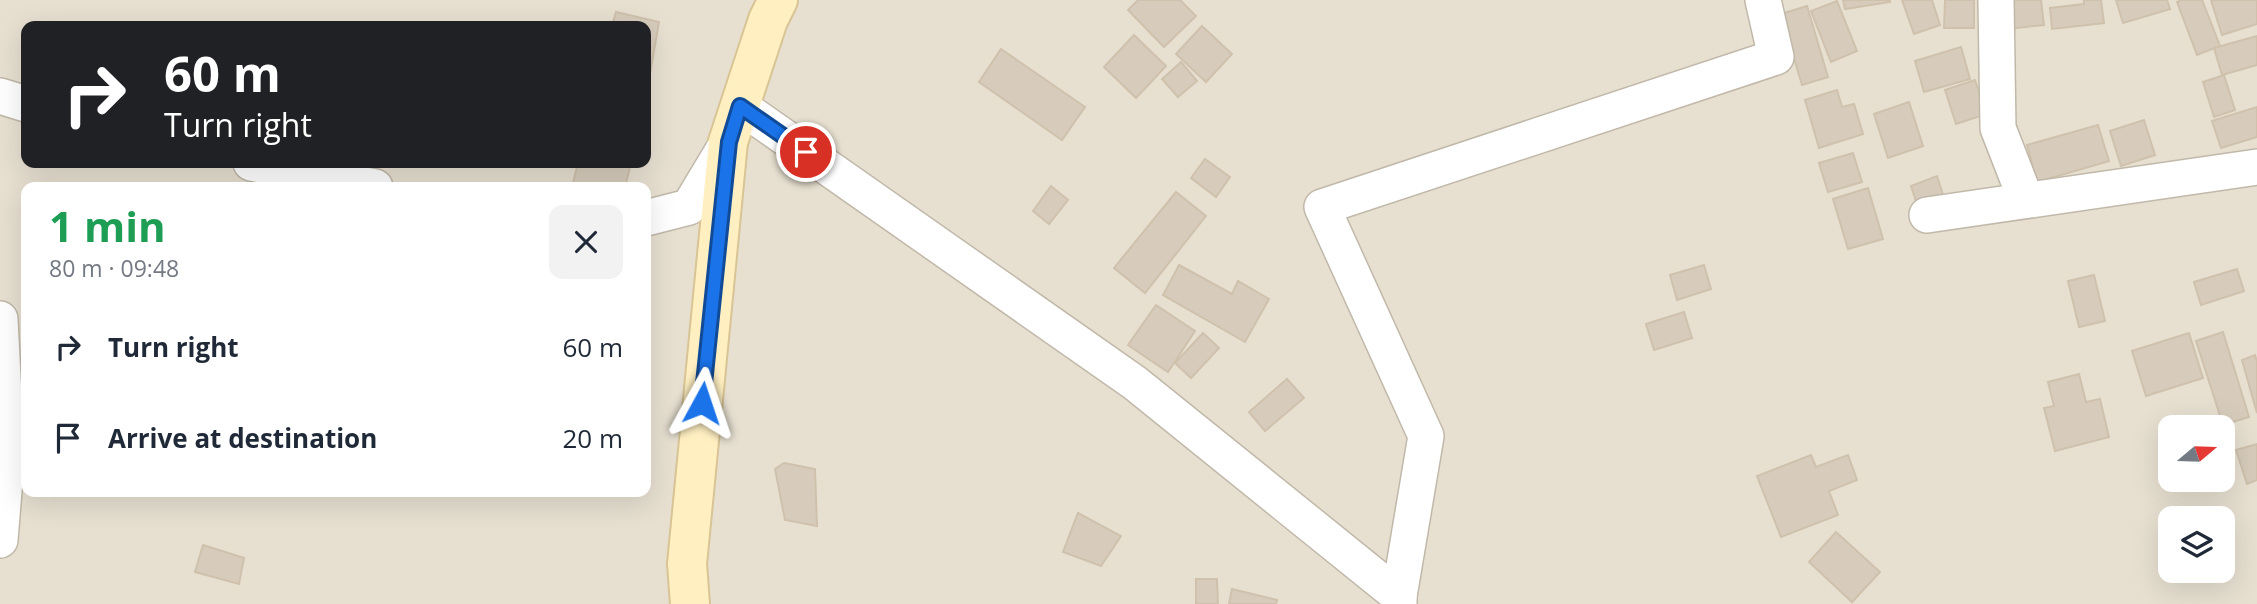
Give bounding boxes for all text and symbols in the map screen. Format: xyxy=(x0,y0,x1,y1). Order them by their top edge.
text: 60 m xyxy=(164,40,281,106)
icon: right xyxy=(49,49,140,140)
text: Turn right xyxy=(164,103,312,146)
pin xyxy=(776,122,836,182)
icon: arrive xyxy=(787,133,825,171)
text: 1 min xyxy=(49,197,166,254)
button: close xyxy=(549,205,623,279)
text: 80 m · 09:48 xyxy=(49,252,179,284)
icon: right xyxy=(49,328,87,366)
text: Turn right xyxy=(108,329,239,365)
text: 60 m xyxy=(562,329,623,365)
position arrow xyxy=(665,366,739,440)
north arrow xyxy=(2158,415,2235,492)
map controls xyxy=(2158,415,2235,583)
icon: arrive xyxy=(49,419,87,457)
text: Arrive at destination xyxy=(108,420,377,456)
text: 20 m xyxy=(562,420,623,456)
button: layers xyxy=(2158,506,2235,583)

